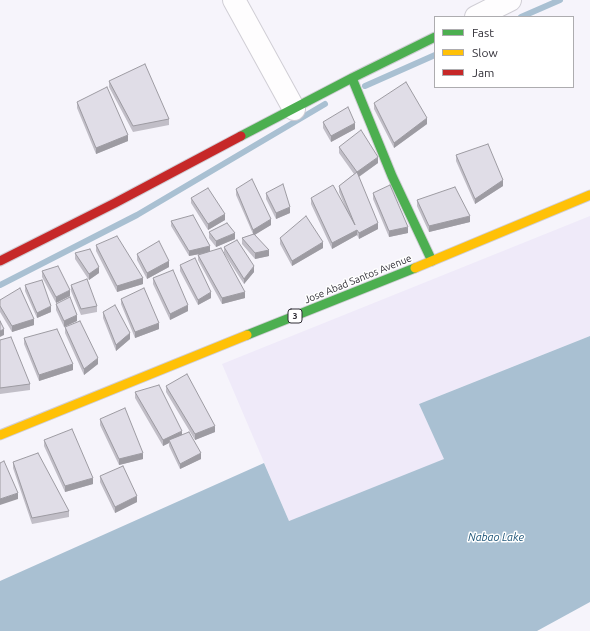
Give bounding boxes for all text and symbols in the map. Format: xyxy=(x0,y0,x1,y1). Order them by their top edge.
legend xyxy=(434,16,574,88)
text: Fast xyxy=(472,26,494,39)
text: Slow xyxy=(472,46,498,59)
text: Jam xyxy=(472,66,494,79)
street label: Jose Abad Santos Avenue xyxy=(303,252,413,306)
road number: 3 xyxy=(288,309,302,323)
water label: Nabao Lake xyxy=(468,530,524,544)

